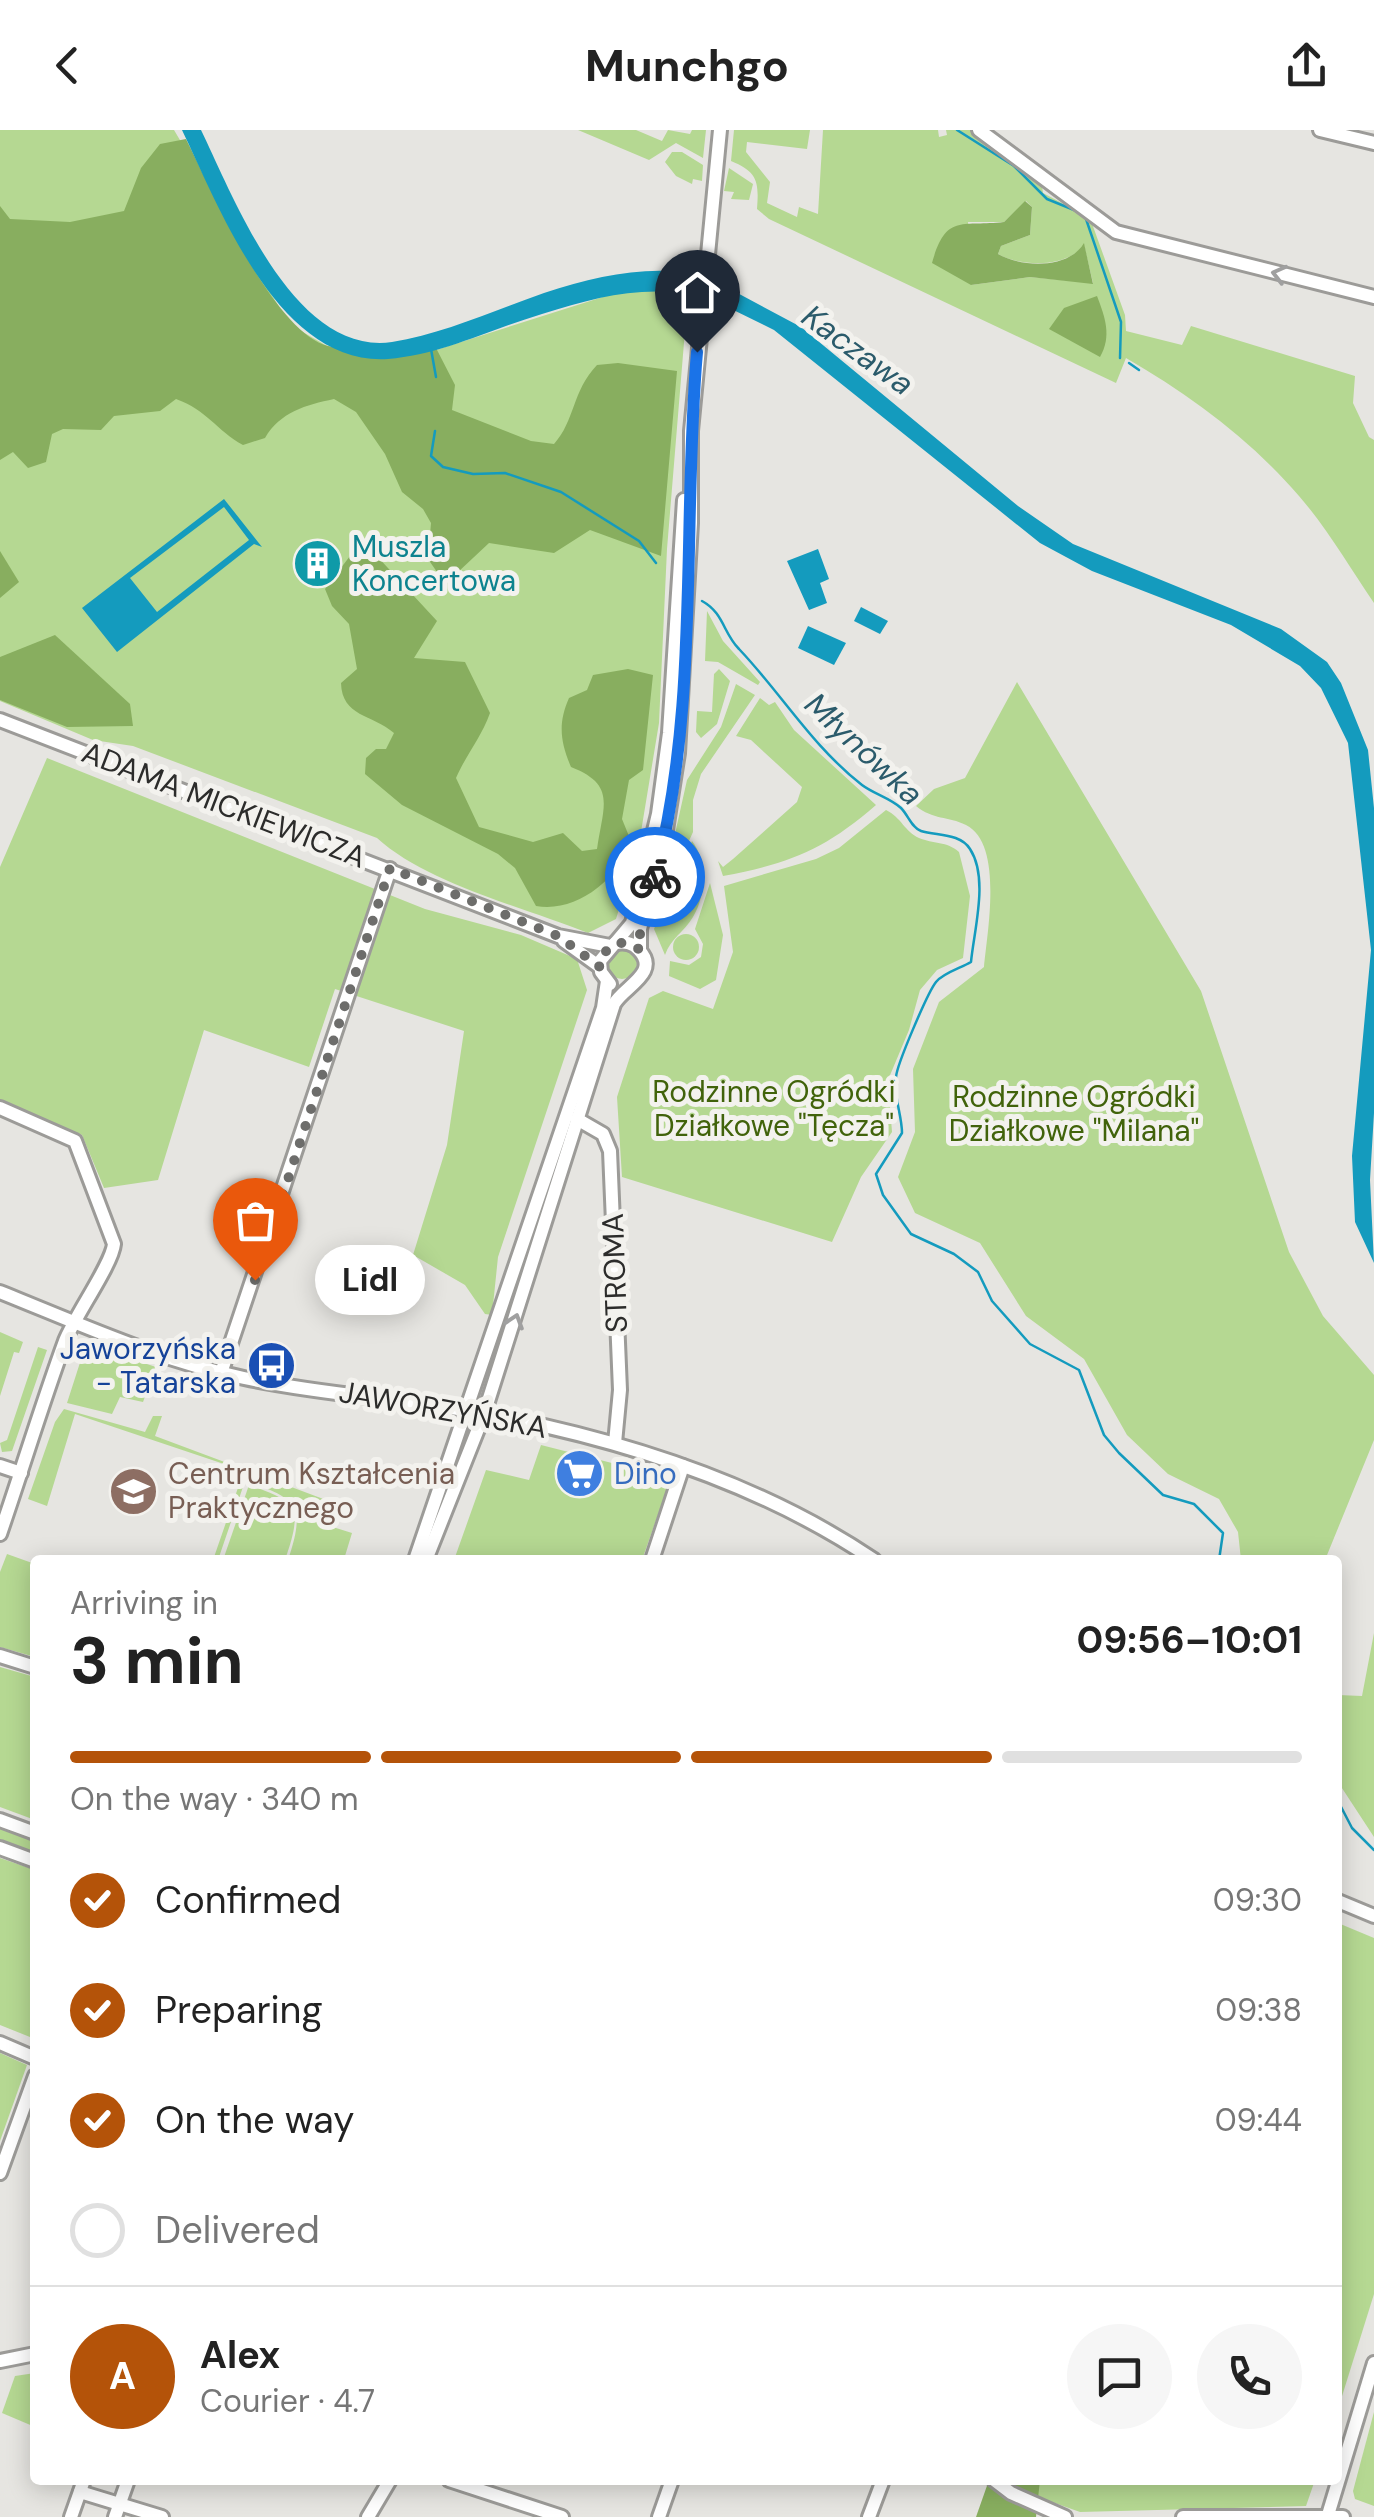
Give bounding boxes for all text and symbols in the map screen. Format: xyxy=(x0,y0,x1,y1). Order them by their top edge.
text: Munchgo xyxy=(585,36,789,95)
icon: back xyxy=(40,38,95,93)
icon: share xyxy=(1279,38,1334,93)
pin xyxy=(655,250,740,353)
icon: home xyxy=(670,265,725,320)
one-way arrow xyxy=(1271,265,1288,286)
water label: Kaczawa xyxy=(794,295,922,405)
place label: Muszla Koncertowa xyxy=(352,527,516,600)
building icon: Muszla Koncertowa xyxy=(291,538,343,590)
water label: Młynówka xyxy=(796,683,932,815)
street label: ADAMA MICKIEWICZA xyxy=(77,732,372,877)
courier xyxy=(605,827,705,927)
icon: bike xyxy=(628,850,683,905)
park label: Rodzinne Ogródki Działkowe "Tęcza" xyxy=(652,1072,896,1145)
park label: Rodzinne Ogródki Działkowe "Milana" xyxy=(949,1077,1199,1150)
pin xyxy=(213,1178,298,1281)
icon: bag xyxy=(228,1193,283,1248)
street label: STROMA xyxy=(593,1212,636,1334)
callout: Lidl xyxy=(315,1245,425,1315)
text: Lidl xyxy=(342,1259,398,1301)
one-way arrow xyxy=(503,1314,523,1331)
place label: Jaworzyńska - Tatarska xyxy=(60,1329,236,1402)
bus stop icon: Jaworzyńska - Tatarska xyxy=(245,1340,297,1392)
street label: JAWORZYŃSKA xyxy=(336,1372,550,1447)
supermarket icon: Dino xyxy=(553,1448,605,1500)
place label: Centrum Kształcenia Praktycznego xyxy=(168,1454,455,1527)
place label: Dino xyxy=(614,1454,677,1493)
school or university icon: Centrum Kształcenia Praktycznego xyxy=(107,1465,159,1517)
text: Arriving in xyxy=(70,1582,218,1624)
text: 09:56–10:01 xyxy=(1076,1615,1302,1665)
text: 3 min xyxy=(70,1619,244,1703)
text: On the way · 340 m xyxy=(70,1778,358,1820)
icon: check xyxy=(70,1873,125,1928)
text: Confirmed xyxy=(155,1875,341,1925)
text: 09:30 xyxy=(1213,1879,1302,1921)
icon: check xyxy=(70,1983,125,2038)
text: Preparing xyxy=(155,1985,323,2035)
text: 09:38 xyxy=(1215,1989,1302,2031)
icon: check xyxy=(70,2093,125,2148)
text: On the way xyxy=(155,2095,354,2145)
text: 09:44 xyxy=(1215,2099,1302,2141)
text: Delivered xyxy=(155,2205,320,2255)
button: chat xyxy=(1067,2324,1172,2429)
button: phone xyxy=(1197,2324,1302,2429)
text: Alex xyxy=(200,2330,280,2380)
text: A xyxy=(109,2351,136,2401)
text: Courier · 4.7 xyxy=(200,2380,375,2422)

